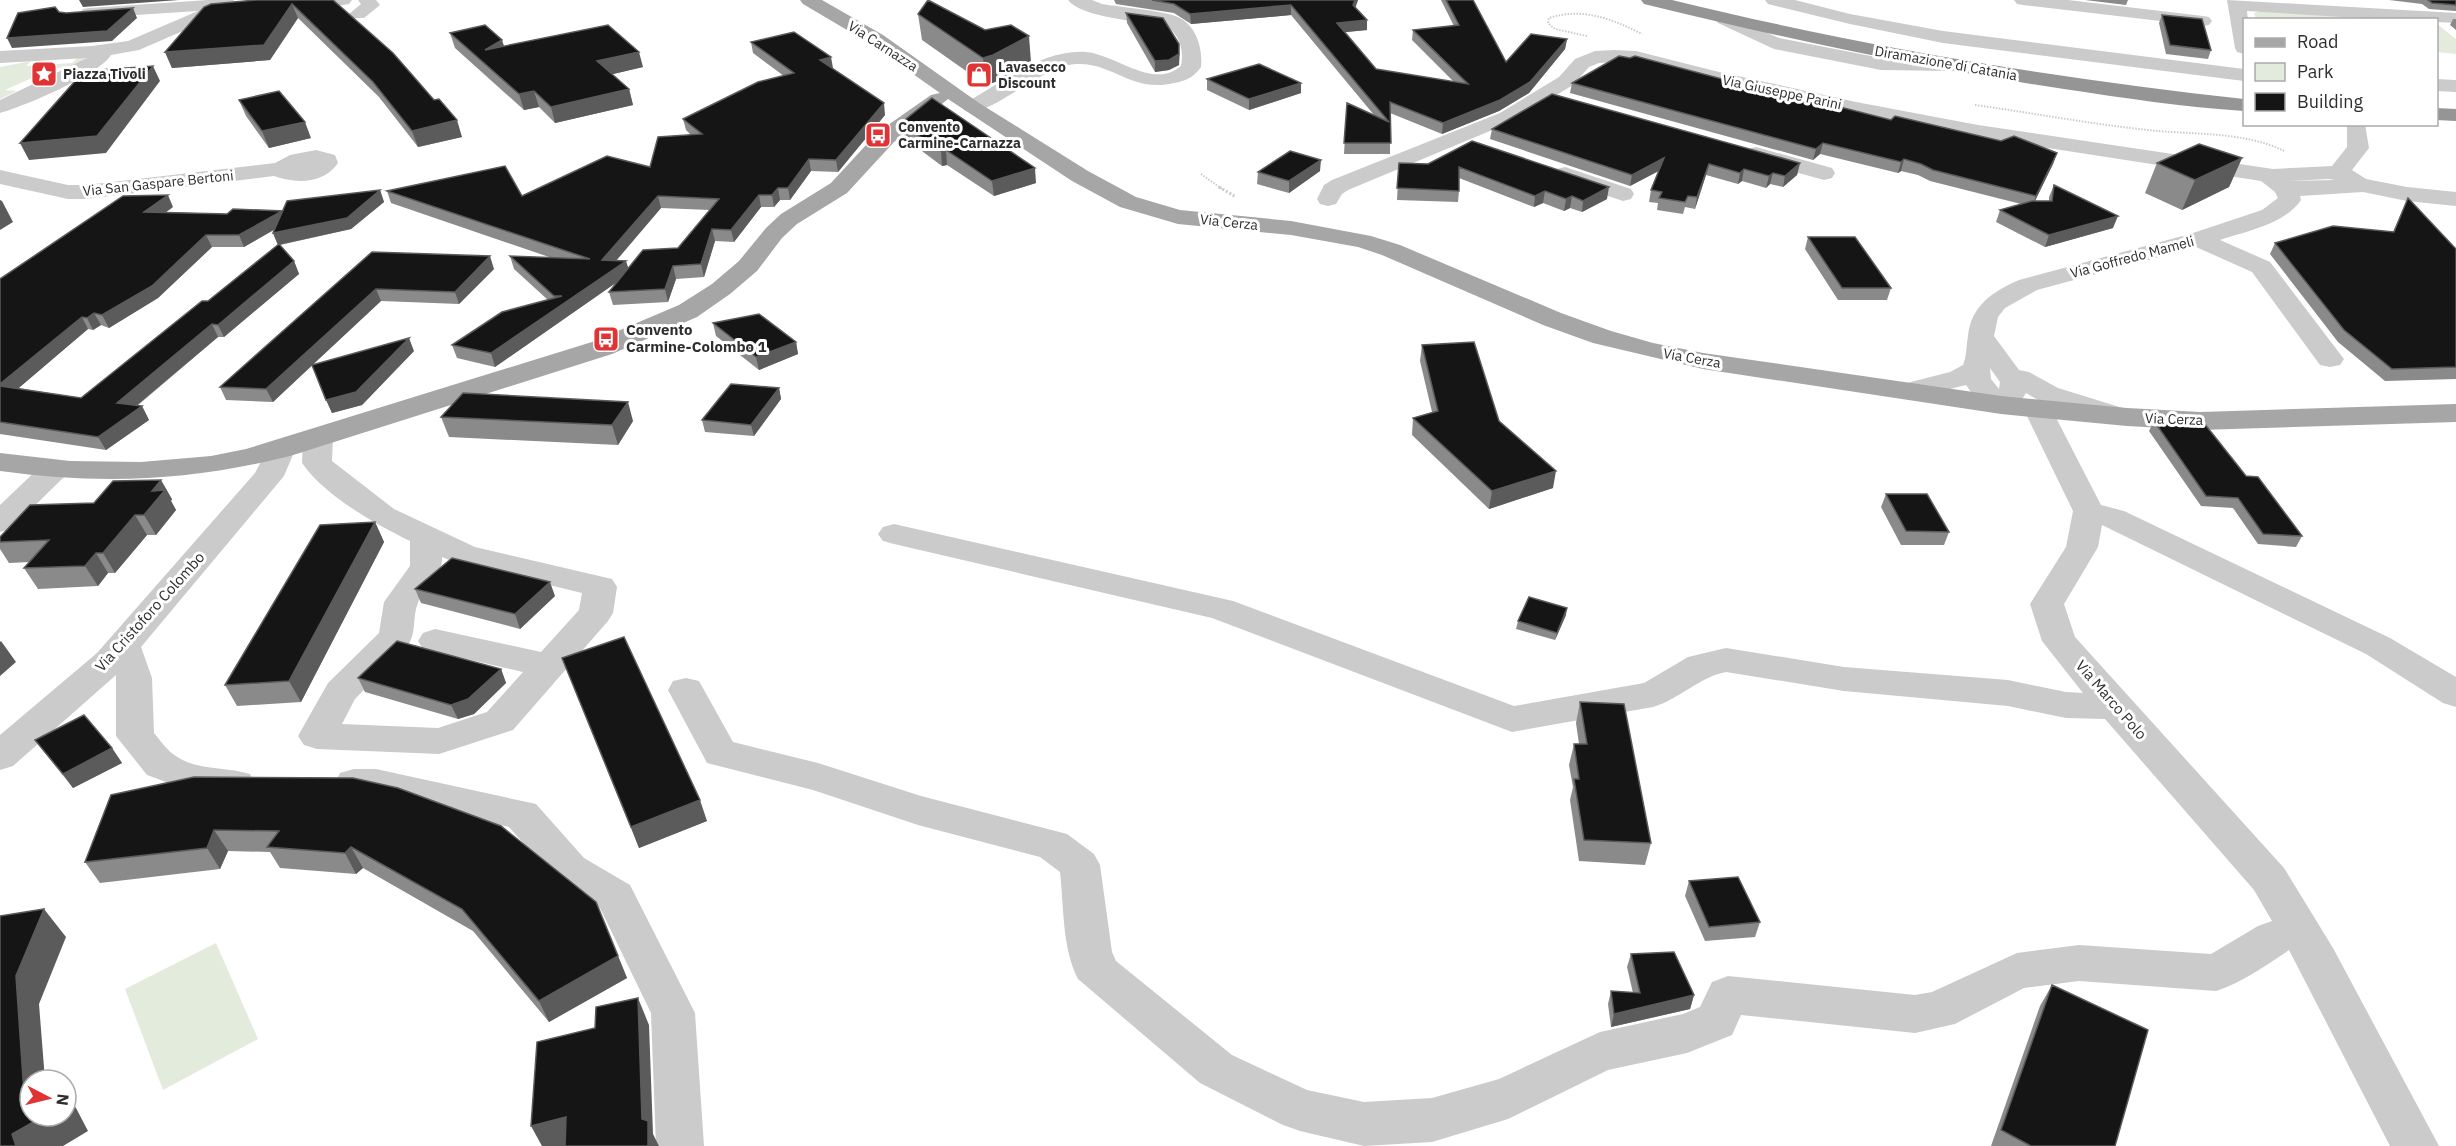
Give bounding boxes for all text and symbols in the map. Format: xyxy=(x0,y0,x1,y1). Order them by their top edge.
street label: Via Carnazza xyxy=(845,17,922,76)
legend xyxy=(2243,18,2438,126)
text: Road xyxy=(2297,30,2338,53)
street label: Diramazione di Catania xyxy=(1873,42,2019,84)
place label: Lavasecco Discount xyxy=(998,58,1066,92)
place icon: Piazza Tivoli xyxy=(29,59,59,89)
shop icon: Lavasecco Discount xyxy=(964,60,994,90)
text: Park xyxy=(2297,60,2334,83)
place label: Piazza Tivoli xyxy=(63,65,146,83)
street label: Via Giuseppe Parini xyxy=(1721,71,1843,113)
text: Building xyxy=(2297,90,2364,113)
place label: Convento Carmine-Carnazza xyxy=(898,118,1021,152)
bus stop icon: Convento Carmine-Carnazza xyxy=(863,120,893,150)
street label: Via San Gaspare Bertoni xyxy=(82,166,234,200)
street label: Via Cerza xyxy=(1199,210,1259,234)
street label: Via Goffredo Mameli xyxy=(2068,232,2196,282)
place label: Convento Carmine-Colombo 1 xyxy=(626,320,767,356)
bus stop icon: Convento Carmine-Colombo 1 xyxy=(591,324,621,354)
street label: Via Cerza xyxy=(1662,344,1723,372)
street label: Via Cerza xyxy=(2145,409,2204,429)
street label: Via Cristoforo Colombo xyxy=(91,548,208,675)
street label: Via Marco Polo xyxy=(2072,656,2151,743)
north arrow xyxy=(18,1068,78,1128)
text: N xyxy=(52,1093,74,1107)

